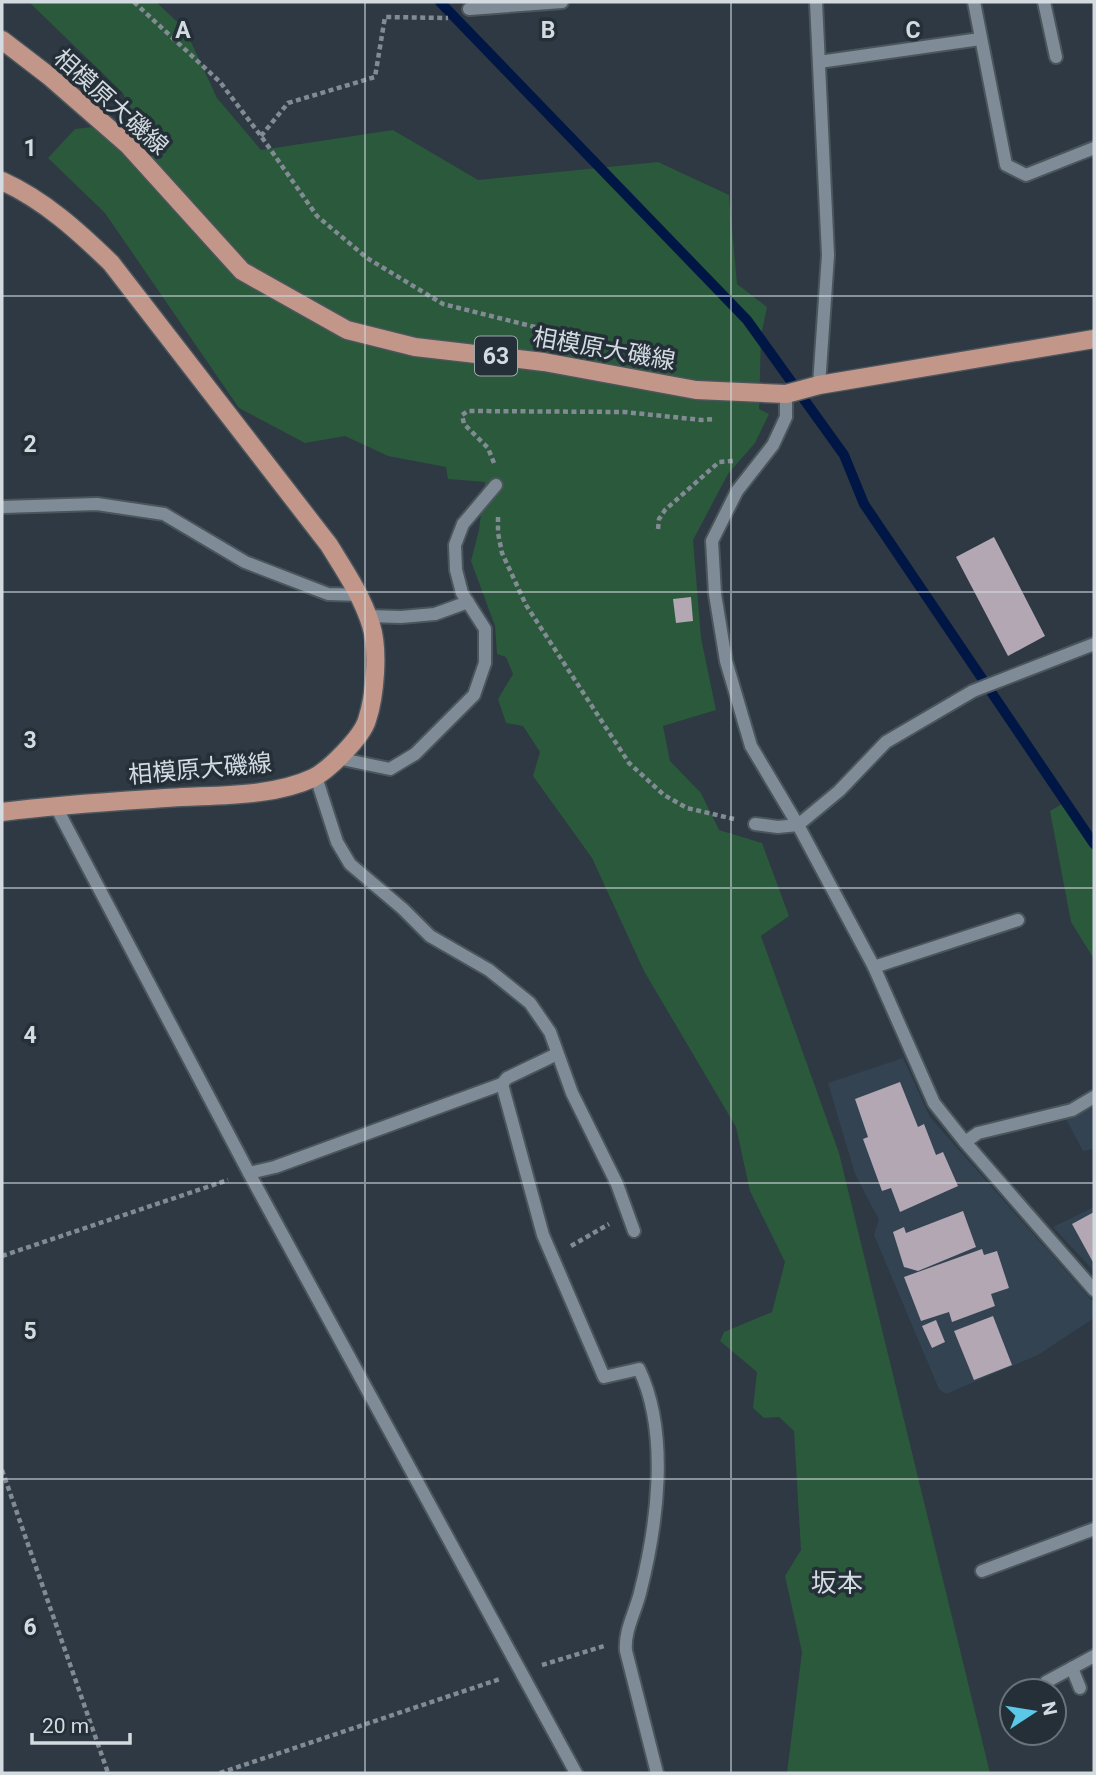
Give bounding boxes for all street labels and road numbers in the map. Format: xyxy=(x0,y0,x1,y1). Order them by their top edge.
street label: 相模原大磯線 xyxy=(48,43,174,161)
street label: 相模原大磯線 xyxy=(531,323,677,375)
road number: 63 xyxy=(475,336,517,376)
street label: 相模原大磯線 xyxy=(127,749,273,789)

